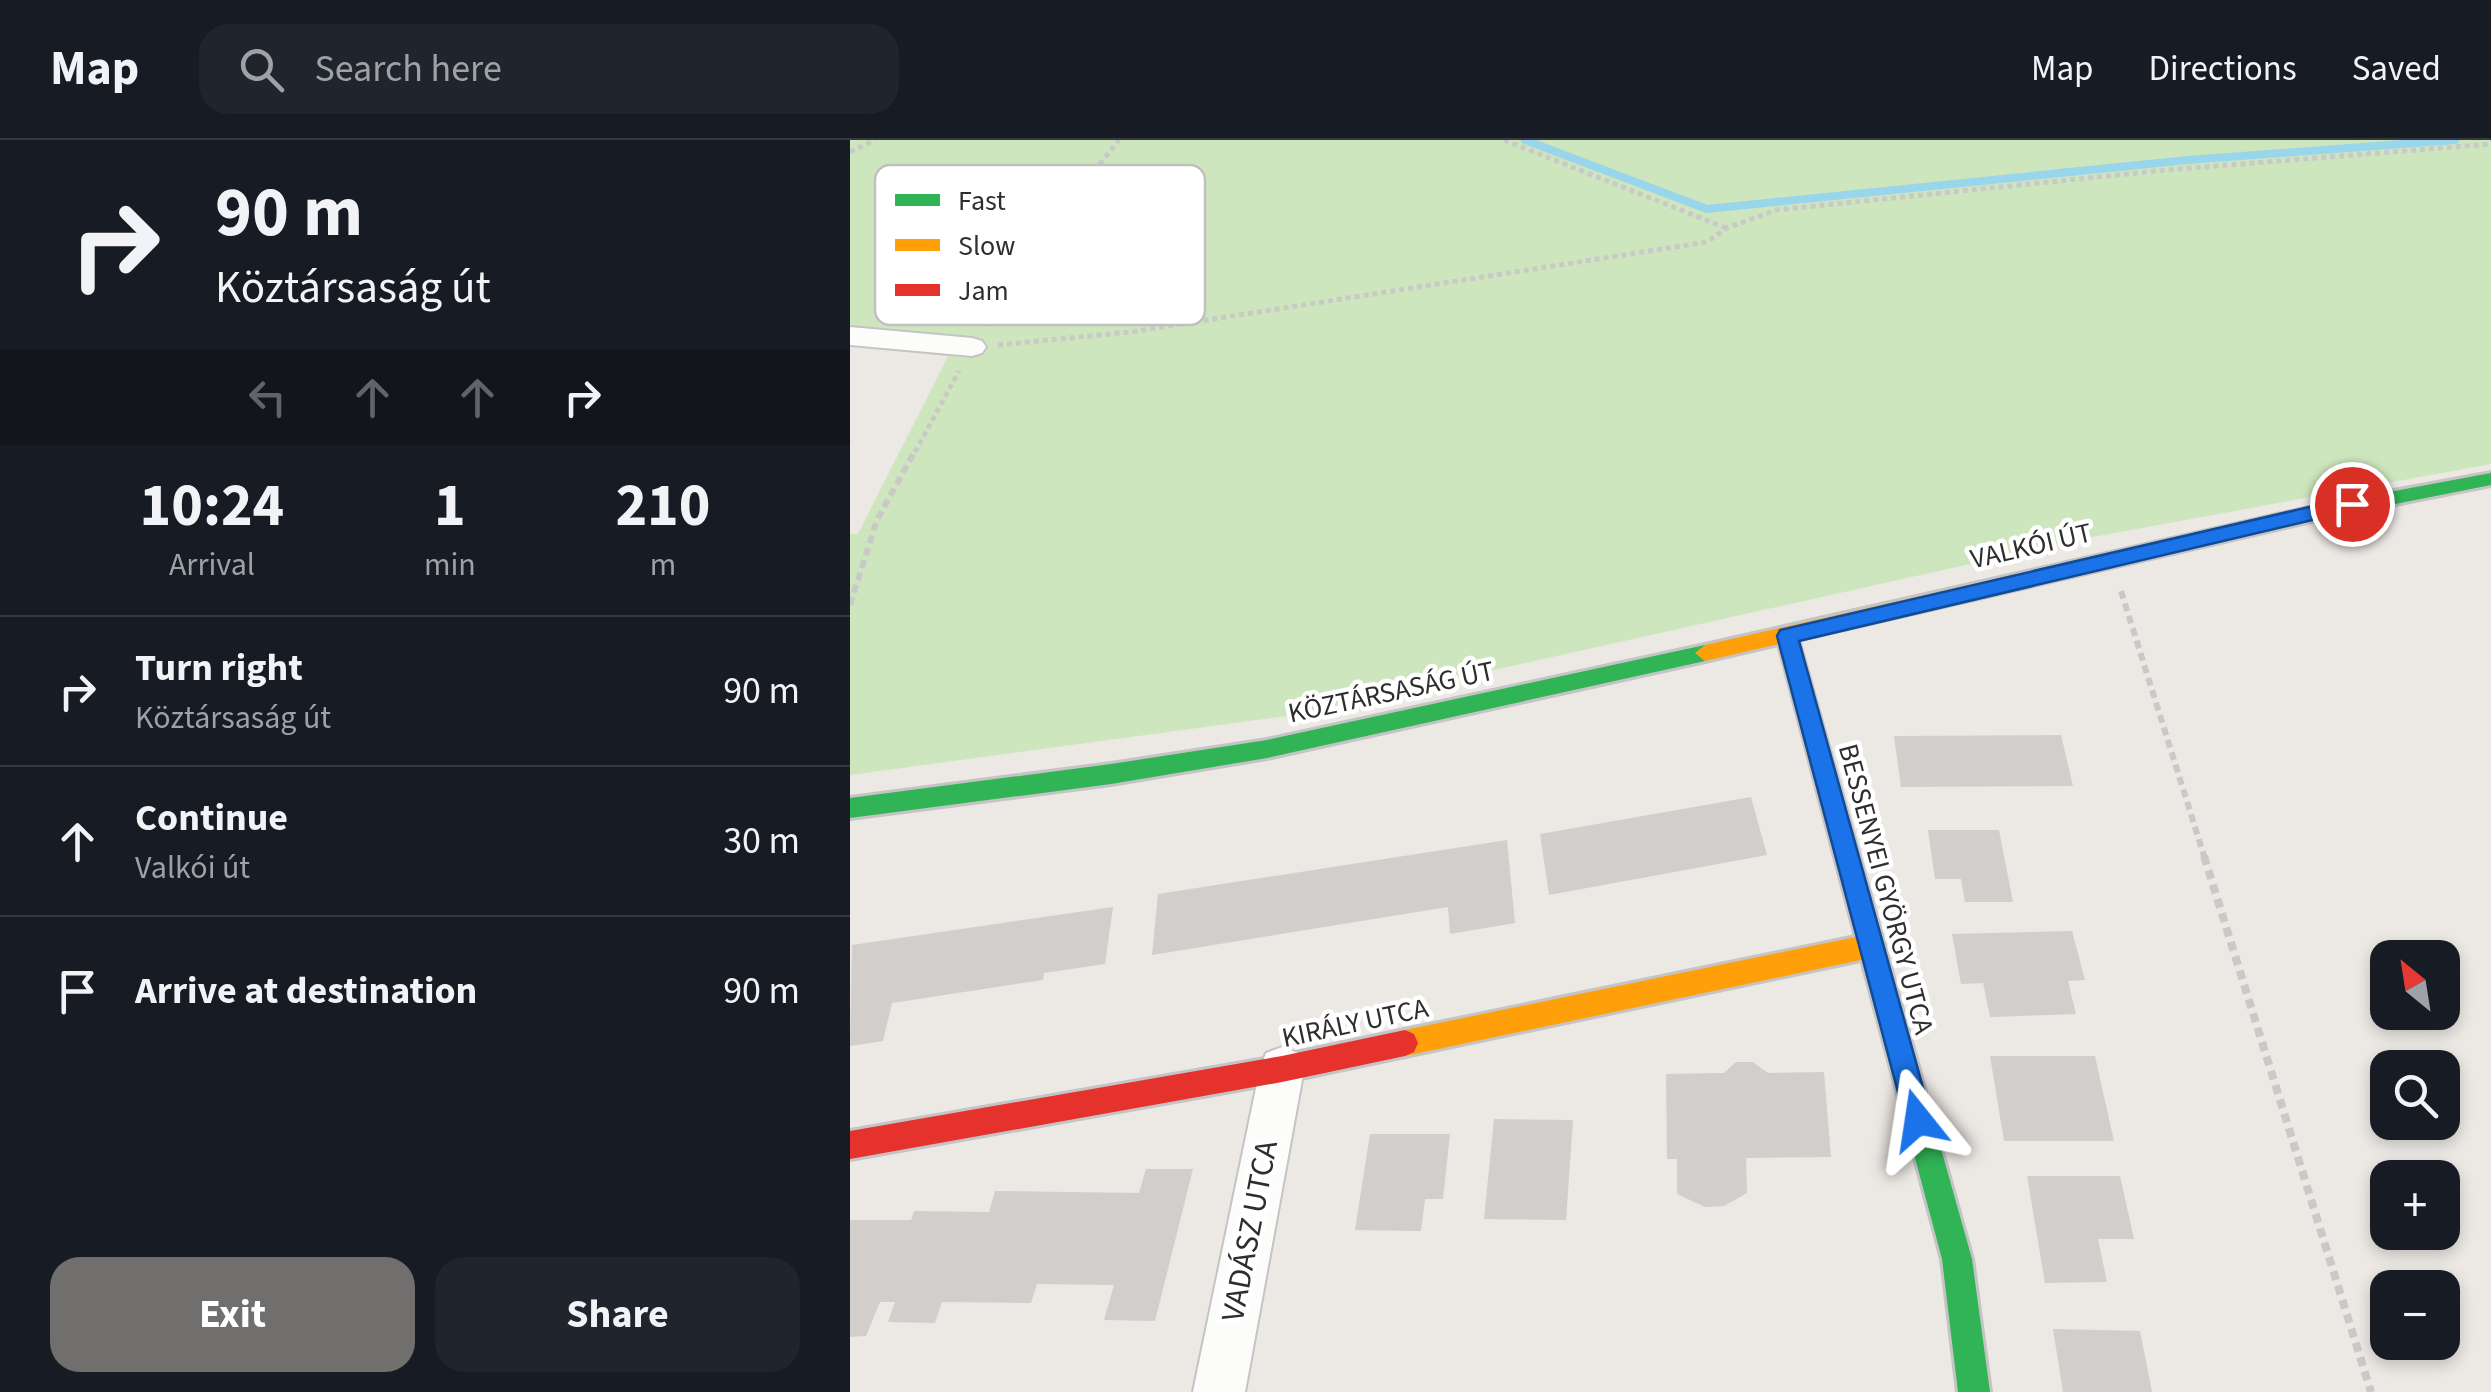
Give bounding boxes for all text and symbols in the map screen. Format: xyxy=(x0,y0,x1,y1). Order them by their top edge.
search box xyxy=(199,24,899,114)
text: Map xyxy=(50,35,139,103)
icon: search xyxy=(234,42,289,97)
text: Search here xyxy=(314,42,502,96)
text: Map xyxy=(2031,44,2094,94)
text: Directions xyxy=(2149,44,2297,94)
text: Saved xyxy=(2352,44,2441,94)
text: 90 m xyxy=(215,163,363,263)
legend xyxy=(875,165,1205,325)
icon: right xyxy=(50,180,180,310)
text: Fast xyxy=(958,181,1006,221)
text: Slow xyxy=(958,226,1015,266)
text: Köztársaság út xyxy=(215,256,491,320)
text: Jam xyxy=(958,271,1009,311)
icon: left xyxy=(240,370,295,425)
icon: ahead xyxy=(345,370,400,425)
icon: ahead xyxy=(450,370,505,425)
icon: right xyxy=(555,370,610,425)
pin xyxy=(2310,462,2395,547)
text: 10:24 xyxy=(140,464,284,549)
text: 1 xyxy=(434,464,466,549)
text: 210 xyxy=(615,464,710,549)
icon: arrive xyxy=(2325,477,2380,532)
street label: VALKÓI ÚT xyxy=(1967,513,2095,579)
text: Arrival xyxy=(169,542,255,588)
text: min xyxy=(424,542,476,588)
text: m xyxy=(650,542,676,588)
text: Turn right xyxy=(135,641,303,695)
street label: KÖZTÁRSASÁG ÚT xyxy=(1284,651,1498,733)
icon: right xyxy=(50,664,105,719)
text: 90 m xyxy=(723,664,800,718)
text: Köztársaság út xyxy=(135,695,331,741)
street label: BESSENYEI GYÖRGY UTCA xyxy=(1828,739,1944,1039)
text: Continue xyxy=(135,791,288,845)
icon: ahead xyxy=(50,814,105,869)
text: 30 m xyxy=(723,814,800,868)
text: Valkói út xyxy=(135,845,250,891)
north arrow xyxy=(2370,940,2460,1030)
map controls xyxy=(2370,940,2460,1360)
icon: arrive xyxy=(50,964,105,1019)
text: Arrive at destination xyxy=(135,964,477,1018)
text: 90 m xyxy=(723,964,800,1018)
street label: KIRÁLY UTCA xyxy=(1278,988,1433,1058)
button: search xyxy=(2370,1050,2460,1140)
position arrow xyxy=(1866,1068,1970,1172)
street label: VADÁSZ UTCA xyxy=(1210,1136,1290,1326)
button: + xyxy=(2370,1160,2460,1250)
button: Exit xyxy=(50,1257,415,1372)
button: Share xyxy=(435,1257,800,1372)
button: − xyxy=(2370,1270,2460,1360)

